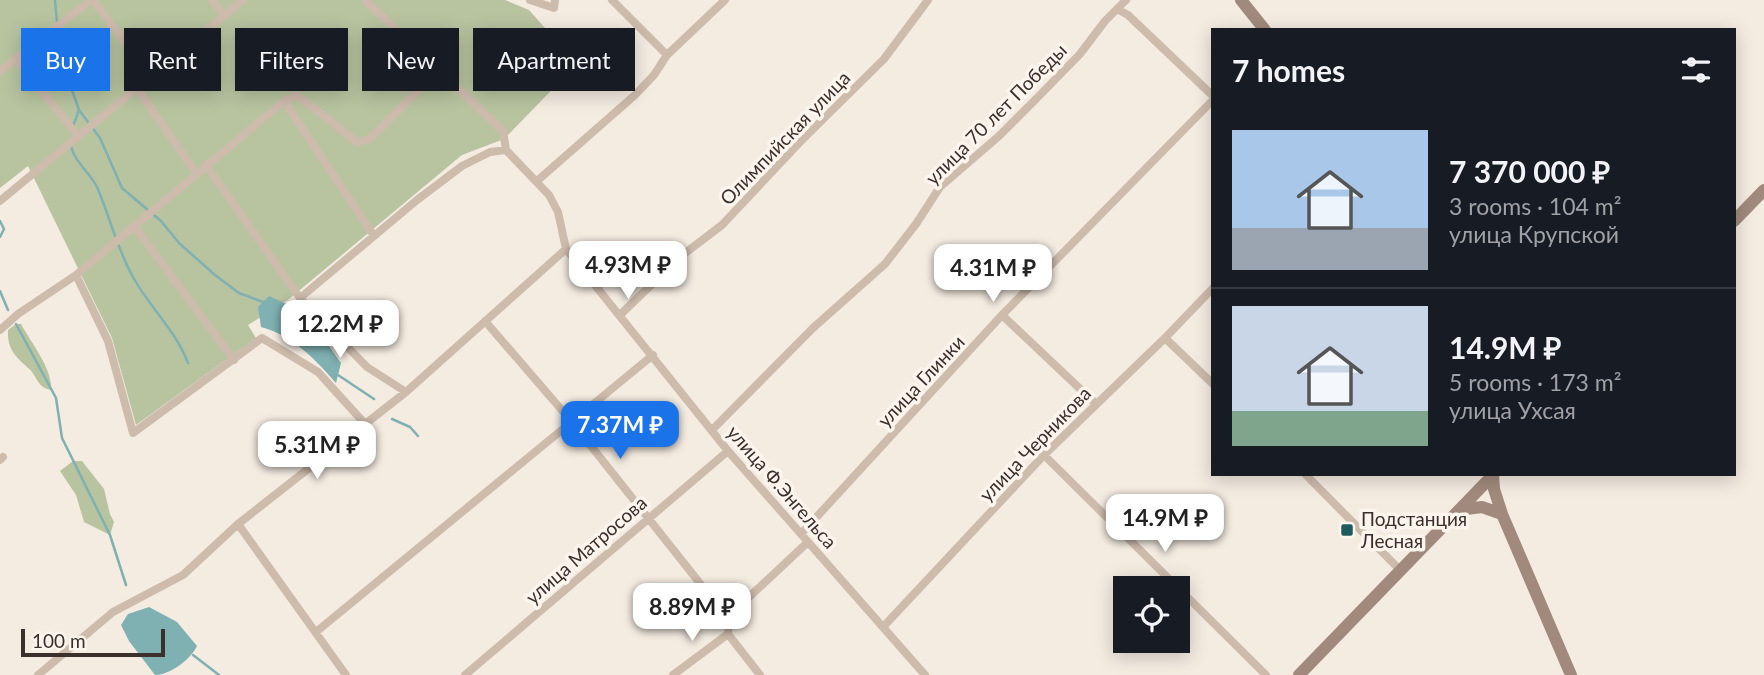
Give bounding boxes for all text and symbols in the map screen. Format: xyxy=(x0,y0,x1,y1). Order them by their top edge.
chip: Buy xyxy=(21,28,110,91)
chip: Rent xyxy=(124,28,221,91)
chip: Filters xyxy=(235,28,348,91)
chip: New xyxy=(362,28,459,91)
chip: Apartment xyxy=(473,28,635,91)
street label: улица 70 лет Победы xyxy=(920,38,1071,189)
icon: filters xyxy=(1677,51,1715,89)
text: 7 homes xyxy=(1232,52,1345,88)
street label: Олимпийская улица xyxy=(715,66,854,209)
text: 7 370 000 ₽ xyxy=(1449,153,1610,189)
icon: home xyxy=(1288,158,1372,242)
text: 3 rooms · 104 m² xyxy=(1449,192,1621,220)
text: улица Крупской xyxy=(1449,220,1619,248)
pin: 4.93M ₽ xyxy=(563,242,693,301)
pin: 4.31M ₽ xyxy=(928,244,1058,304)
text: 4.93M ₽ xyxy=(585,250,671,278)
text: 4.31M ₽ xyxy=(950,253,1036,281)
pin: 12.2M ₽ xyxy=(275,300,405,360)
text: 12.2M ₽ xyxy=(297,309,383,337)
text: 14.9M ₽ xyxy=(1449,329,1561,365)
street label: улица Глинки xyxy=(872,330,969,431)
icon: home xyxy=(1288,334,1372,418)
text: 5 rooms · 173 m² xyxy=(1449,368,1621,396)
street label: улица Черникова xyxy=(974,382,1095,506)
text: улица Ухсая xyxy=(1449,396,1576,424)
pin: 7.37M ₽ xyxy=(555,402,685,461)
text: 7.37M ₽ xyxy=(577,410,663,438)
pin: 5.31M ₽ xyxy=(252,421,382,481)
street label: улица Ф.Энгельса xyxy=(723,421,842,553)
text: 5.31M ₽ xyxy=(274,430,360,458)
street label: улица Матросова xyxy=(520,491,651,608)
pin: 14.9M ₽ xyxy=(1100,494,1230,554)
text: 14.9M ₽ xyxy=(1122,503,1208,531)
place label: Подстанция Лесная xyxy=(1360,507,1467,552)
marker: Подстанция Лесная xyxy=(1339,522,1355,538)
map controls xyxy=(1113,576,1190,653)
button: locate xyxy=(1113,576,1190,653)
pin: 8.89M ₽ xyxy=(627,584,757,643)
text: 8.89M ₽ xyxy=(649,592,735,620)
scale bar xyxy=(21,626,164,658)
text: 100 m xyxy=(32,629,86,652)

